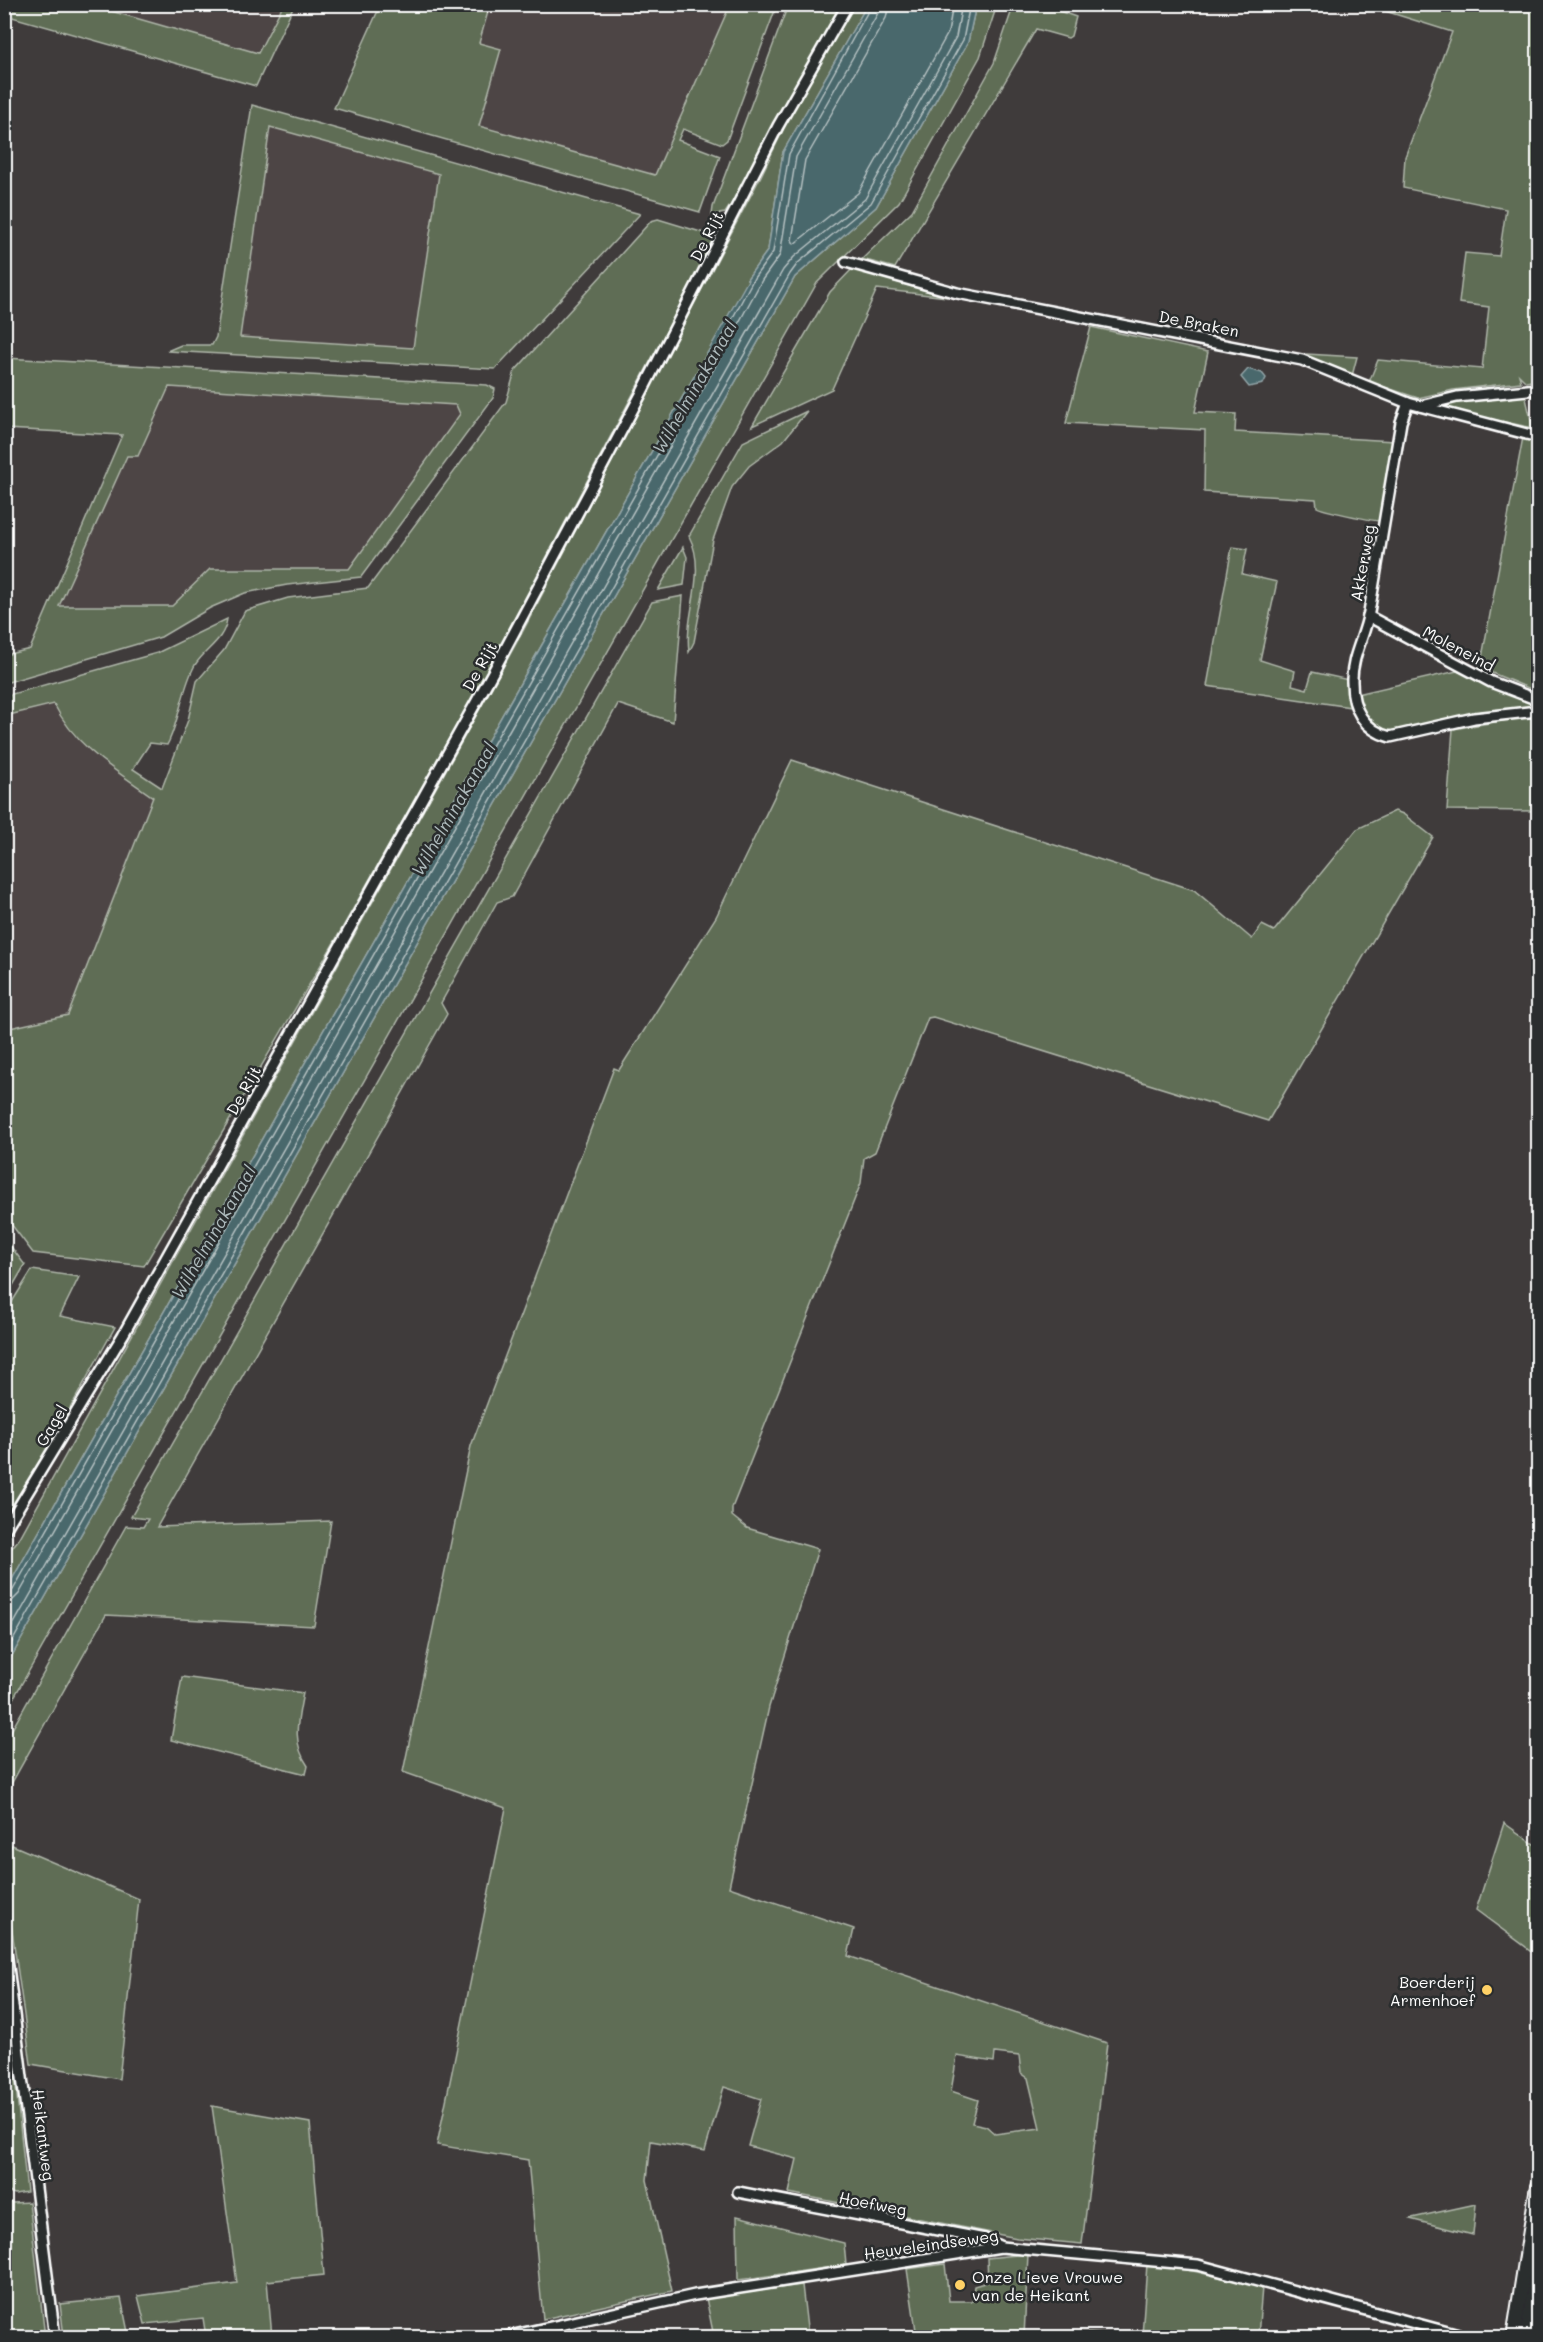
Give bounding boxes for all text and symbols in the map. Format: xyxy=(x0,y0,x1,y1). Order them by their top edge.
street label: De Rijt xyxy=(684,207,728,265)
street label: De Braken xyxy=(1157,305,1241,341)
water label: Wilhelminakanaal xyxy=(646,315,742,458)
street label: Akkerweg xyxy=(1345,523,1379,603)
street label: Moleneind xyxy=(1419,620,1499,676)
street label: De Rijt xyxy=(457,637,501,695)
water label: Wilhelminakanaal xyxy=(405,737,501,880)
street label: De Rijt xyxy=(221,1061,265,1119)
water label: Wilhelminakanaal xyxy=(165,1160,261,1303)
street label: Gagel xyxy=(30,1400,72,1450)
place label: Boerderij Armenhoef xyxy=(1390,1971,1476,2010)
marker: Boerderij Armenhoef xyxy=(1480,1983,1494,1997)
street label: Heikantweg xyxy=(28,2088,60,2182)
street label: Hoefweg xyxy=(837,2186,909,2220)
street label: Heuveleindseweg xyxy=(862,2224,1000,2264)
place label: Onze Lieve Vrouwe van de Heikant xyxy=(972,2266,1123,2305)
marker: Onze Lieve Vrouwe van de Heikant xyxy=(953,2278,967,2292)

